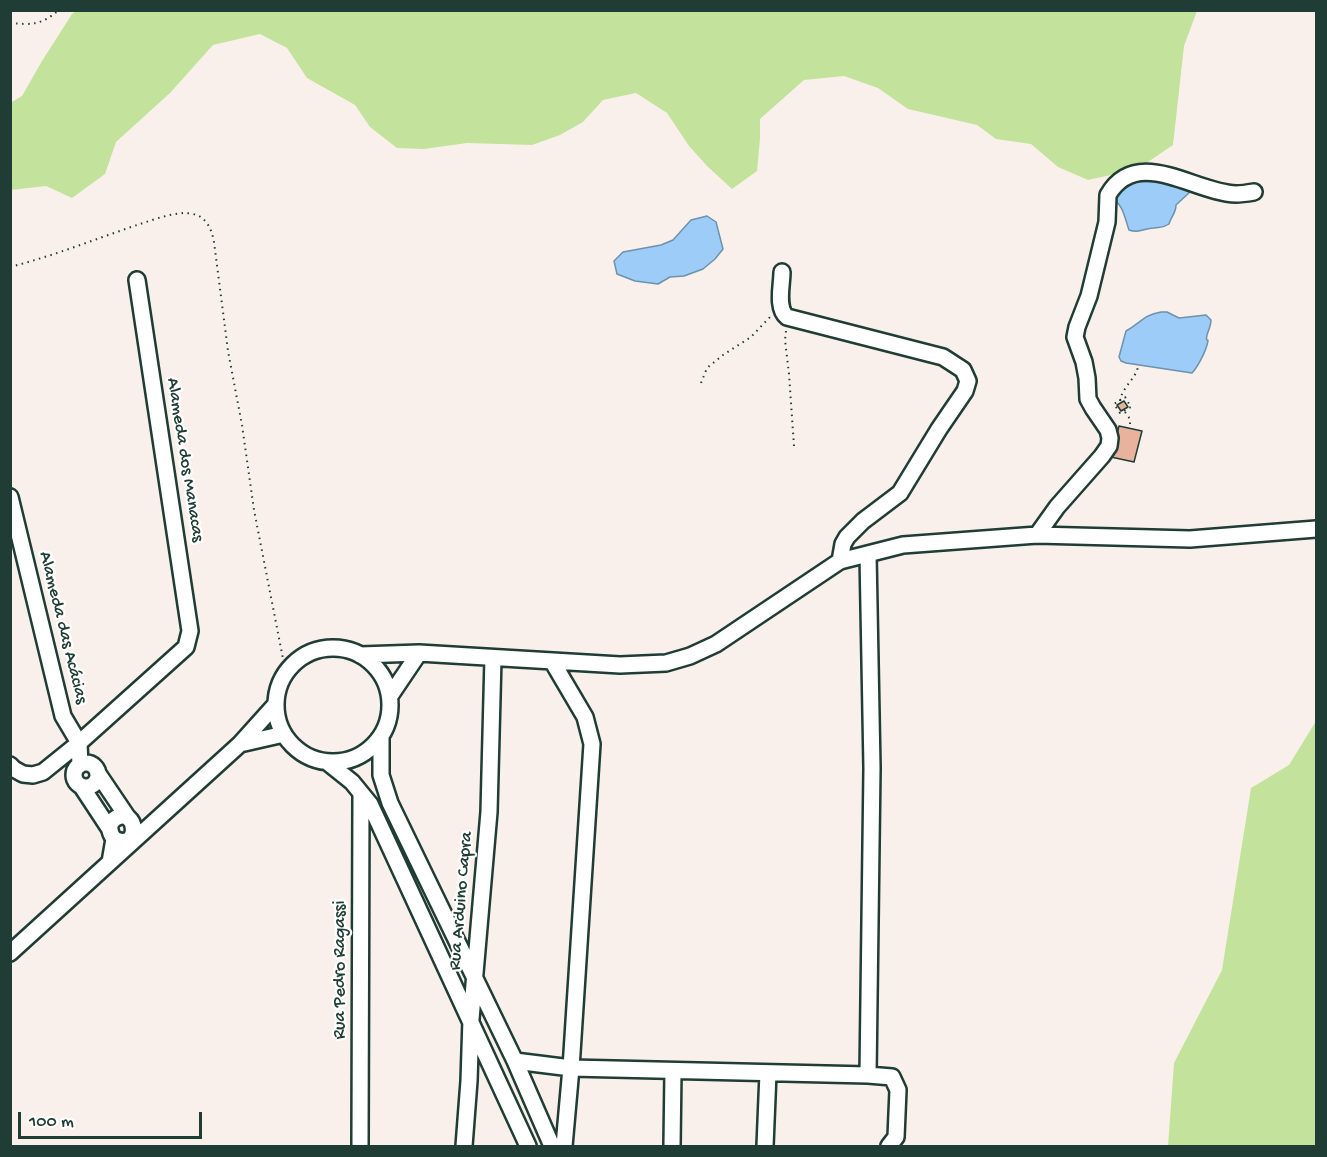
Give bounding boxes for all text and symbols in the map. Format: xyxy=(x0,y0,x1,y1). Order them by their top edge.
street label: Alameda dos Manacas xyxy=(160,376,208,544)
street label: Alameda das Acácias xyxy=(33,550,91,706)
street label: Rua Arduino Capra xyxy=(445,831,479,971)
street label: Rua Pedro Ragassi xyxy=(330,901,352,1039)
scale bar xyxy=(21,1100,206,1138)
text: 100 m xyxy=(29,1112,74,1133)

